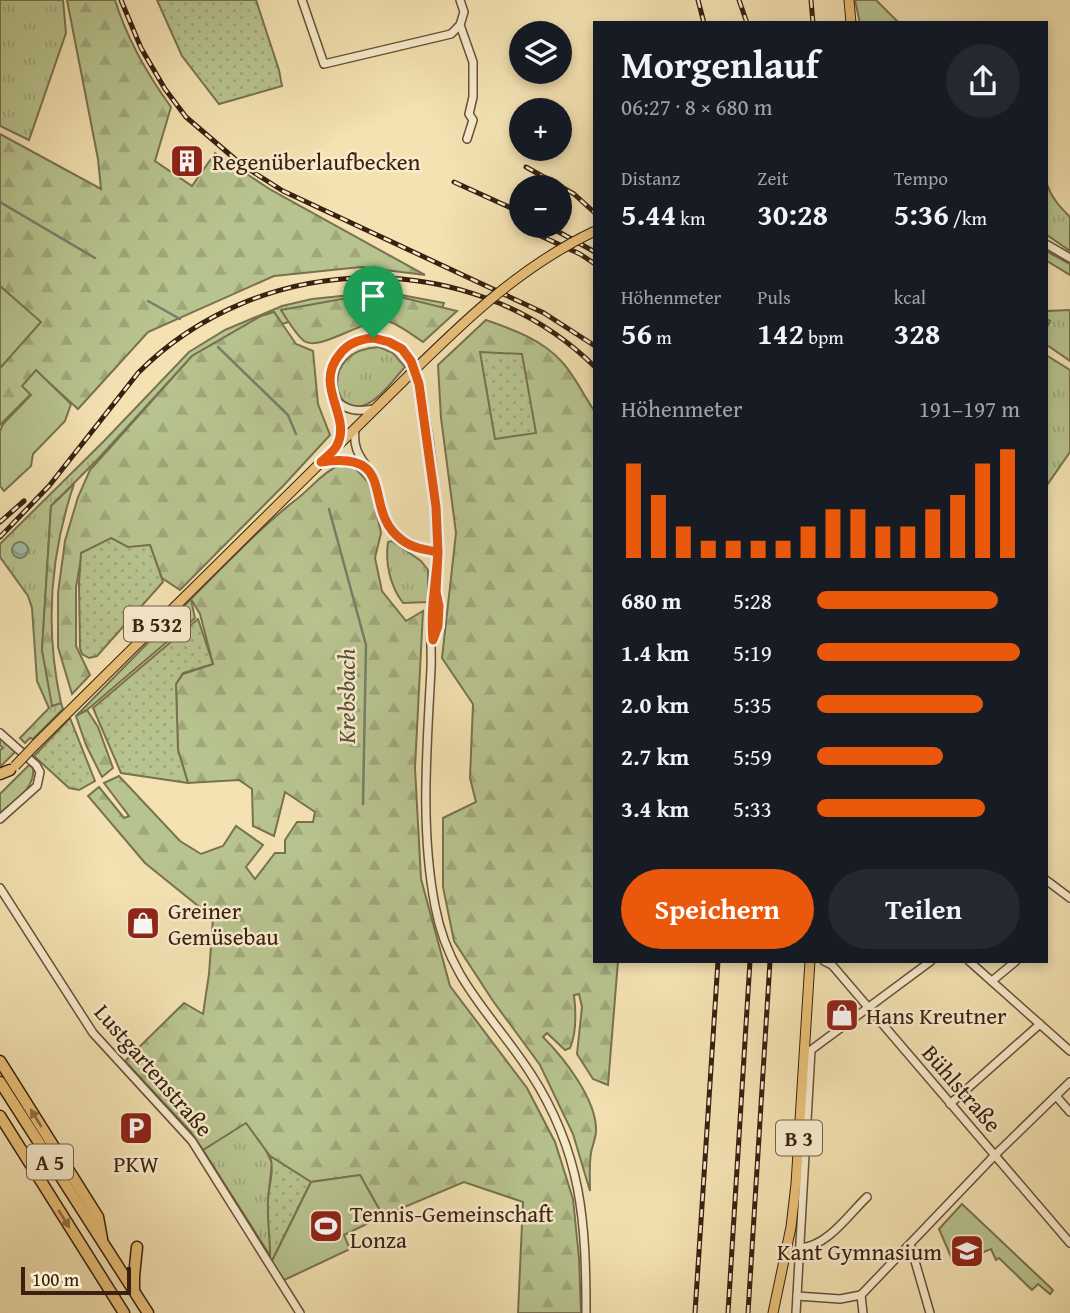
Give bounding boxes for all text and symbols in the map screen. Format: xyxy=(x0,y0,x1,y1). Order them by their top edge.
map controls xyxy=(509,21,572,238)
button: layers xyxy=(509,21,572,84)
text: Morgenlauf xyxy=(621,36,819,92)
button: share xyxy=(946,44,1020,118)
text: 06:27 · 8 × 680 m xyxy=(621,90,773,123)
button: + xyxy=(509,98,572,161)
building icon: Regenüberlaufbecken xyxy=(168,142,206,180)
place label: Regenüberlaufbecken xyxy=(212,145,421,178)
text: Distanz xyxy=(621,164,680,192)
text: Zeit xyxy=(757,164,788,192)
text: Tempo xyxy=(894,164,948,192)
button: − xyxy=(509,175,572,238)
text: 5.44 xyxy=(621,192,676,236)
text: 30:28 xyxy=(757,192,828,236)
text: 5:36 xyxy=(894,192,949,236)
text: km xyxy=(676,204,705,232)
text: /km xyxy=(949,204,987,232)
pin xyxy=(343,266,403,338)
icon: arrive xyxy=(354,277,392,315)
text: Höhenmeter xyxy=(621,283,721,311)
text: Puls xyxy=(757,283,791,311)
text: kcal xyxy=(894,283,926,311)
text: 56 xyxy=(621,311,652,355)
text: 142 xyxy=(757,311,804,355)
text: 328 xyxy=(894,311,940,355)
text: m xyxy=(652,323,672,351)
text: bpm xyxy=(804,323,844,351)
text: Höhenmeter xyxy=(621,392,743,425)
text: 191–197 m xyxy=(919,392,1020,425)
text: 680 m xyxy=(621,584,682,617)
text: 5:28 xyxy=(733,584,772,617)
road number: B 532 xyxy=(124,606,190,642)
text: 1.4 km xyxy=(621,636,689,669)
text: 5:19 xyxy=(733,636,772,669)
water label: Krebsbach xyxy=(329,648,364,745)
text: 2.0 km xyxy=(621,688,689,721)
text: 5:35 xyxy=(733,688,772,721)
text: 2.7 km xyxy=(621,740,689,773)
text: 5:59 xyxy=(733,740,772,773)
text: 3.4 km xyxy=(621,792,689,825)
text: 5:33 xyxy=(733,792,772,825)
button: Speichern xyxy=(621,869,814,949)
button: Teilen xyxy=(828,869,1020,949)
place label: Greiner Gemüsebau xyxy=(168,894,279,953)
shop icon: Greiner Gemüsebau xyxy=(124,904,162,942)
street label: Lustgartenstraße xyxy=(87,996,221,1144)
shop icon: Hans Kreutner xyxy=(823,996,861,1034)
place label: Hans Kreutner xyxy=(866,999,1007,1032)
street label: Bühlstraße xyxy=(915,1037,1009,1139)
one-way arrow xyxy=(30,1109,43,1128)
parking icon: PKW xyxy=(117,1109,155,1147)
road number: B 3 xyxy=(776,1120,822,1156)
road number: A 5 xyxy=(27,1144,73,1180)
place label: PKW xyxy=(113,1147,159,1180)
place label: Tennis-Gemeinschaft Lonza xyxy=(350,1197,554,1256)
sports icon: Tennis-Gemeinschaft Lonza xyxy=(307,1207,345,1245)
one-way arrow xyxy=(58,1209,71,1228)
school or university icon: Kant Gymnasium xyxy=(948,1232,986,1270)
place label: Kant Gymnasium xyxy=(777,1235,942,1268)
scale bar xyxy=(21,1264,131,1296)
text: 100 m xyxy=(32,1265,79,1293)

